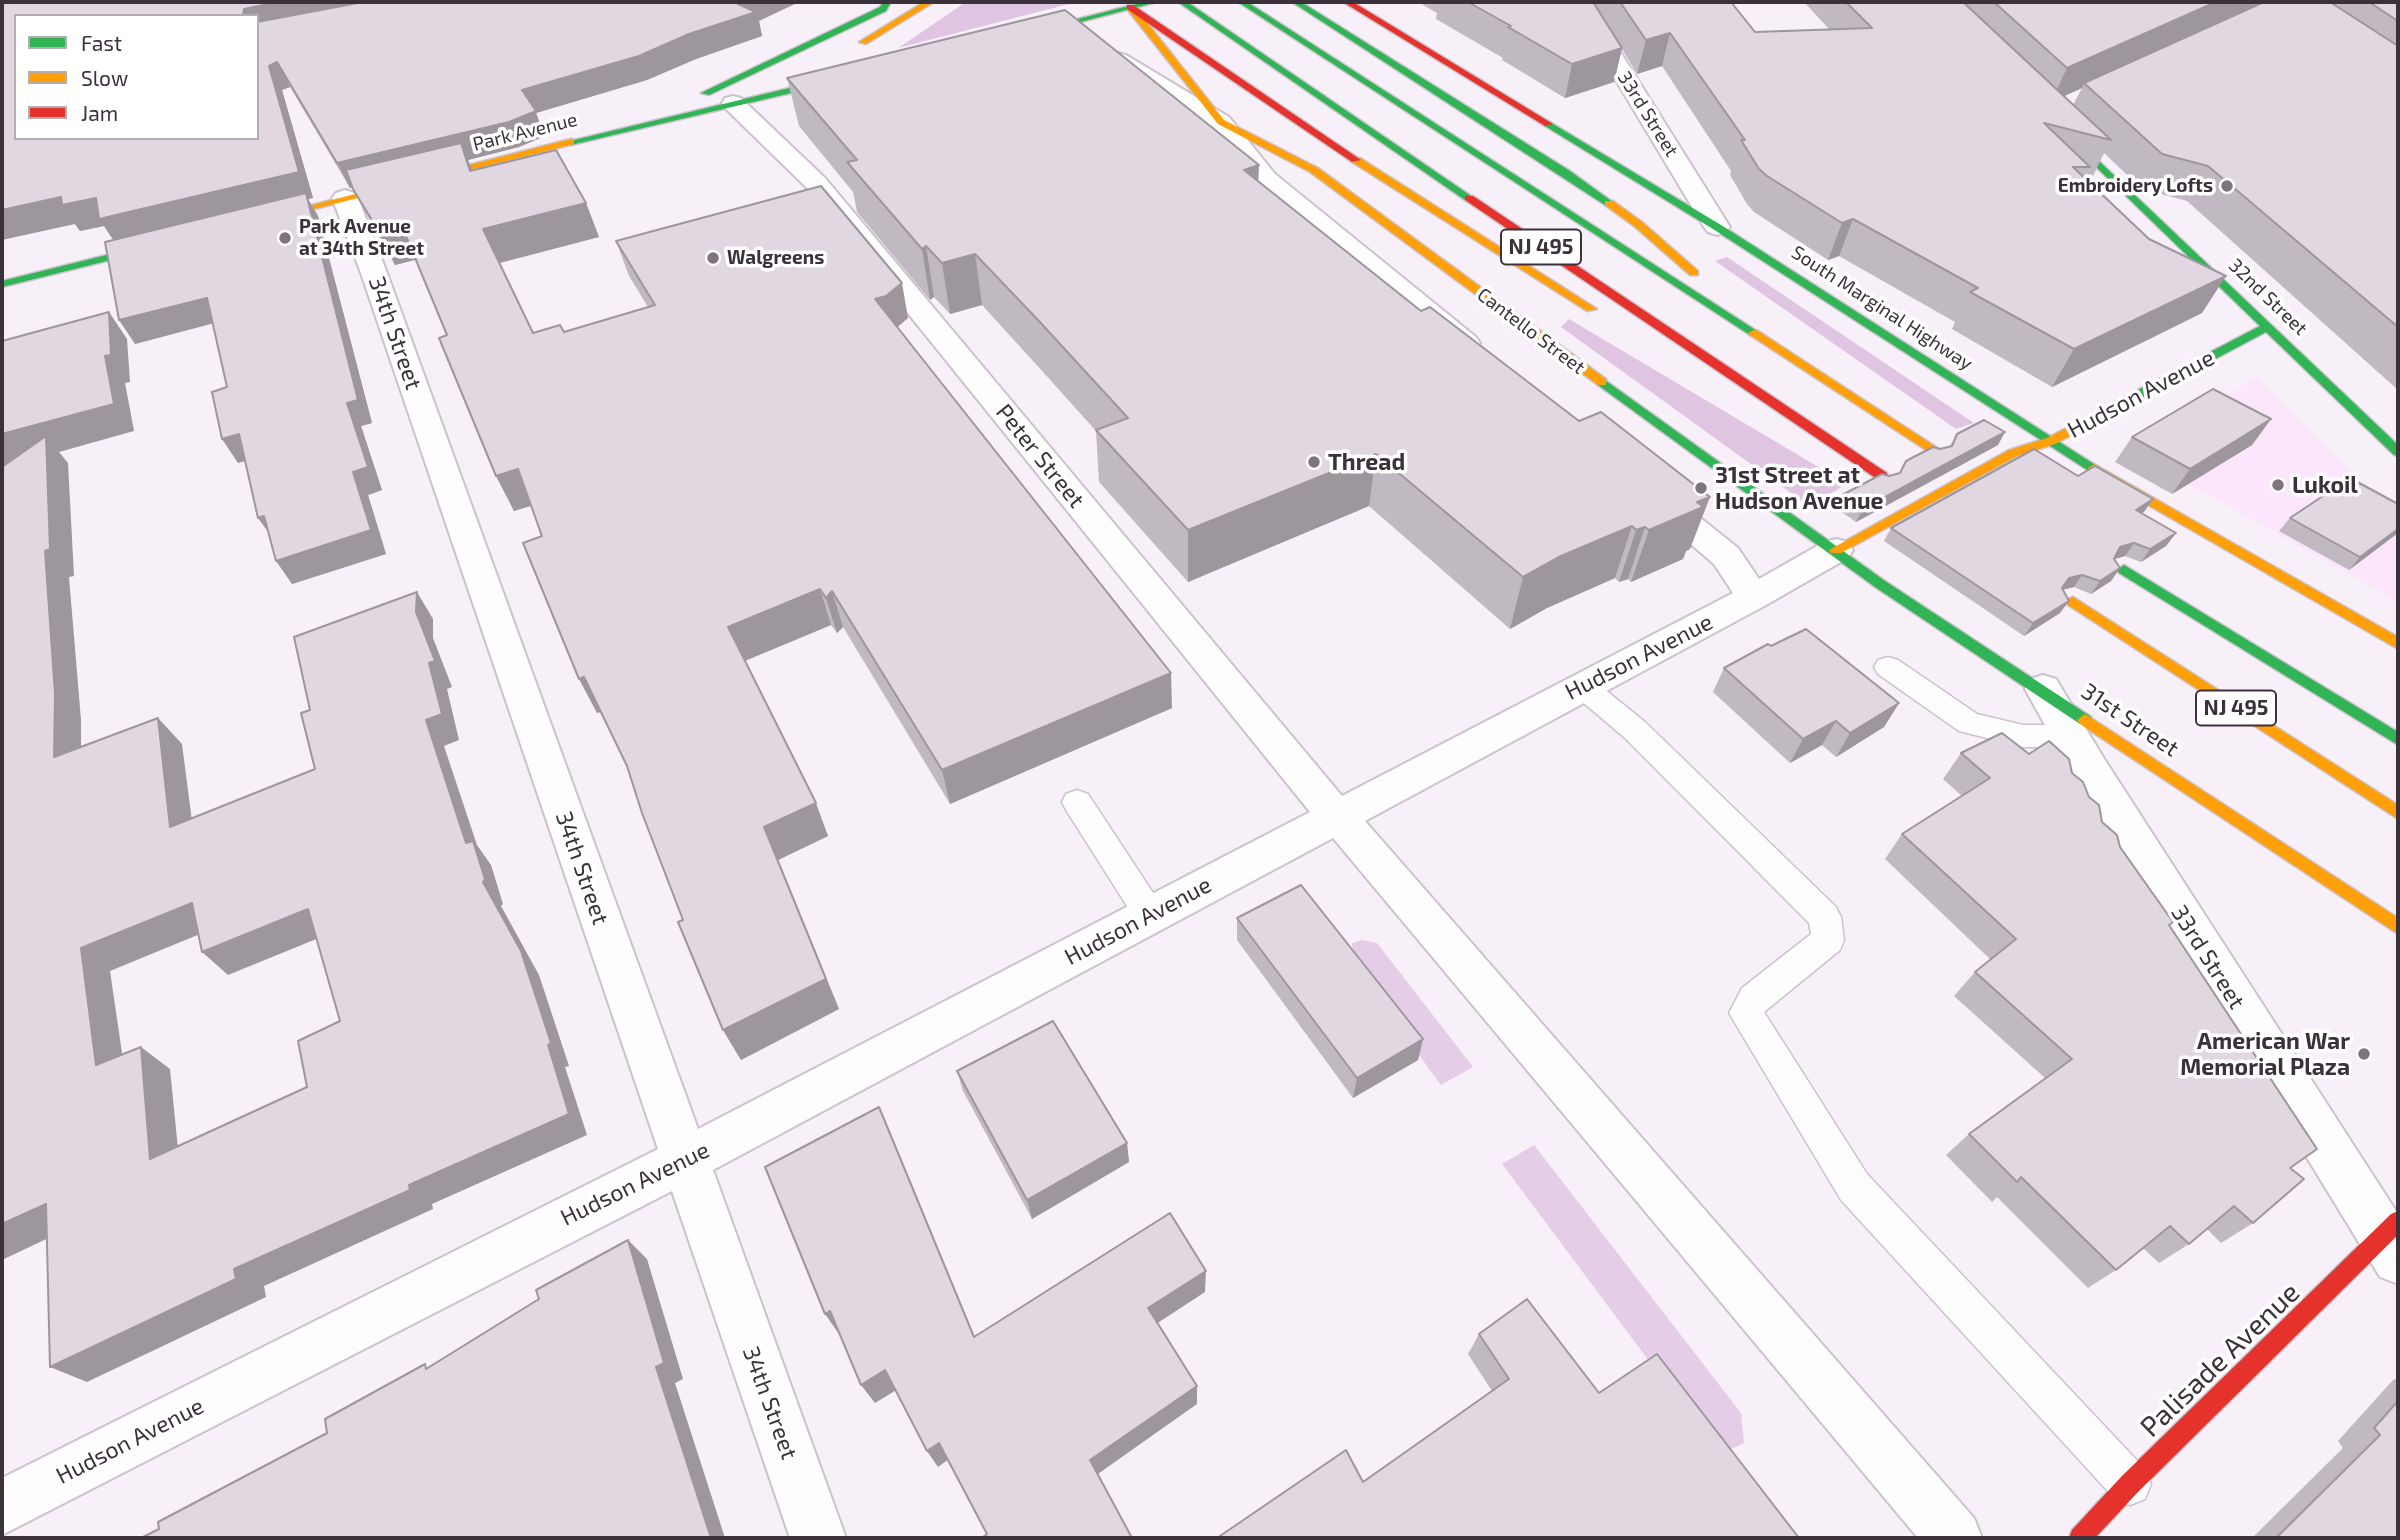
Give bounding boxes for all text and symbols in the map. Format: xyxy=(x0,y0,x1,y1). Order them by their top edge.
legend xyxy=(14,14,259,140)
text: Fast xyxy=(81,30,122,55)
text: Slow xyxy=(81,65,128,90)
street label: 33rd Street xyxy=(1613,67,1683,161)
text: Jam xyxy=(81,100,118,125)
street label: Park Avenue xyxy=(470,108,580,156)
place label: Embroidery Lofts xyxy=(2058,175,2213,197)
marker: Embroidery Lofts xyxy=(2219,178,2235,194)
place label: Park Avenue at 34th Street xyxy=(299,216,424,260)
marker: Park Avenue at 34th Street xyxy=(277,230,293,246)
road number: NJ 495 xyxy=(1501,230,1581,264)
street label: South Marginal Highway xyxy=(1787,241,1977,375)
place label: Walgreens xyxy=(727,247,824,269)
marker: Walgreens xyxy=(705,250,721,266)
street label: 32nd Street xyxy=(2224,254,2312,340)
street label: 34th Street xyxy=(363,273,427,393)
street label: Cantello Street xyxy=(1473,283,1589,379)
street label: Hudson Avenue xyxy=(2063,344,2219,444)
street label: Peter Street xyxy=(990,399,1090,513)
place label: Thread xyxy=(1328,448,1405,476)
marker: Thread xyxy=(1306,454,1322,470)
place label: 31st Street at Hudson Avenue xyxy=(1715,461,1884,515)
place label: Lukoil xyxy=(2292,471,2358,499)
marker: Lukoil xyxy=(2270,477,2286,493)
marker: 31st Street at Hudson Avenue xyxy=(1693,480,1709,496)
street label: Hudson Avenue xyxy=(1561,608,1717,706)
street label: 31st Street xyxy=(2076,677,2184,763)
road number: NJ 495 xyxy=(2196,690,2276,726)
street label: 34th Street xyxy=(550,808,614,928)
street label: Hudson Avenue xyxy=(1060,871,1216,971)
street label: 33rd Street xyxy=(2165,900,2251,1014)
place label: American War Memorial Plaza xyxy=(2180,1027,2350,1081)
marker: American War Memorial Plaza xyxy=(2356,1046,2372,1062)
street label: Hudson Avenue xyxy=(556,1136,714,1232)
street label: Palisade Avenue xyxy=(2134,1276,2306,1444)
street label: 34th Street xyxy=(737,1343,803,1463)
street label: Hudson Avenue xyxy=(52,1392,208,1490)

